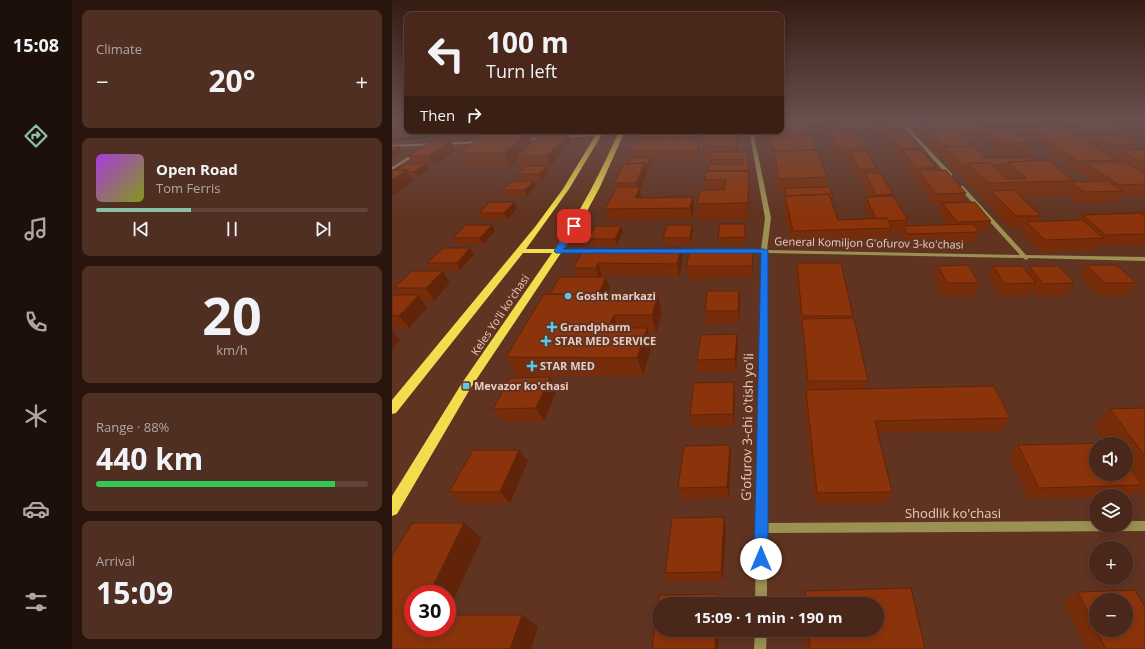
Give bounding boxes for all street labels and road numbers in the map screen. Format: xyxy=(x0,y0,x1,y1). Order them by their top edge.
street label: General Komiljon Gʻofurov 3-koʻchasi xyxy=(774,233,964,252)
street label: Keles Yoʻli koʻchasi xyxy=(467,271,532,358)
street label: G'ofurov 3-chi o'tish yo'li xyxy=(737,353,757,501)
street label: Shodlik ko'chasi xyxy=(905,504,1001,522)

